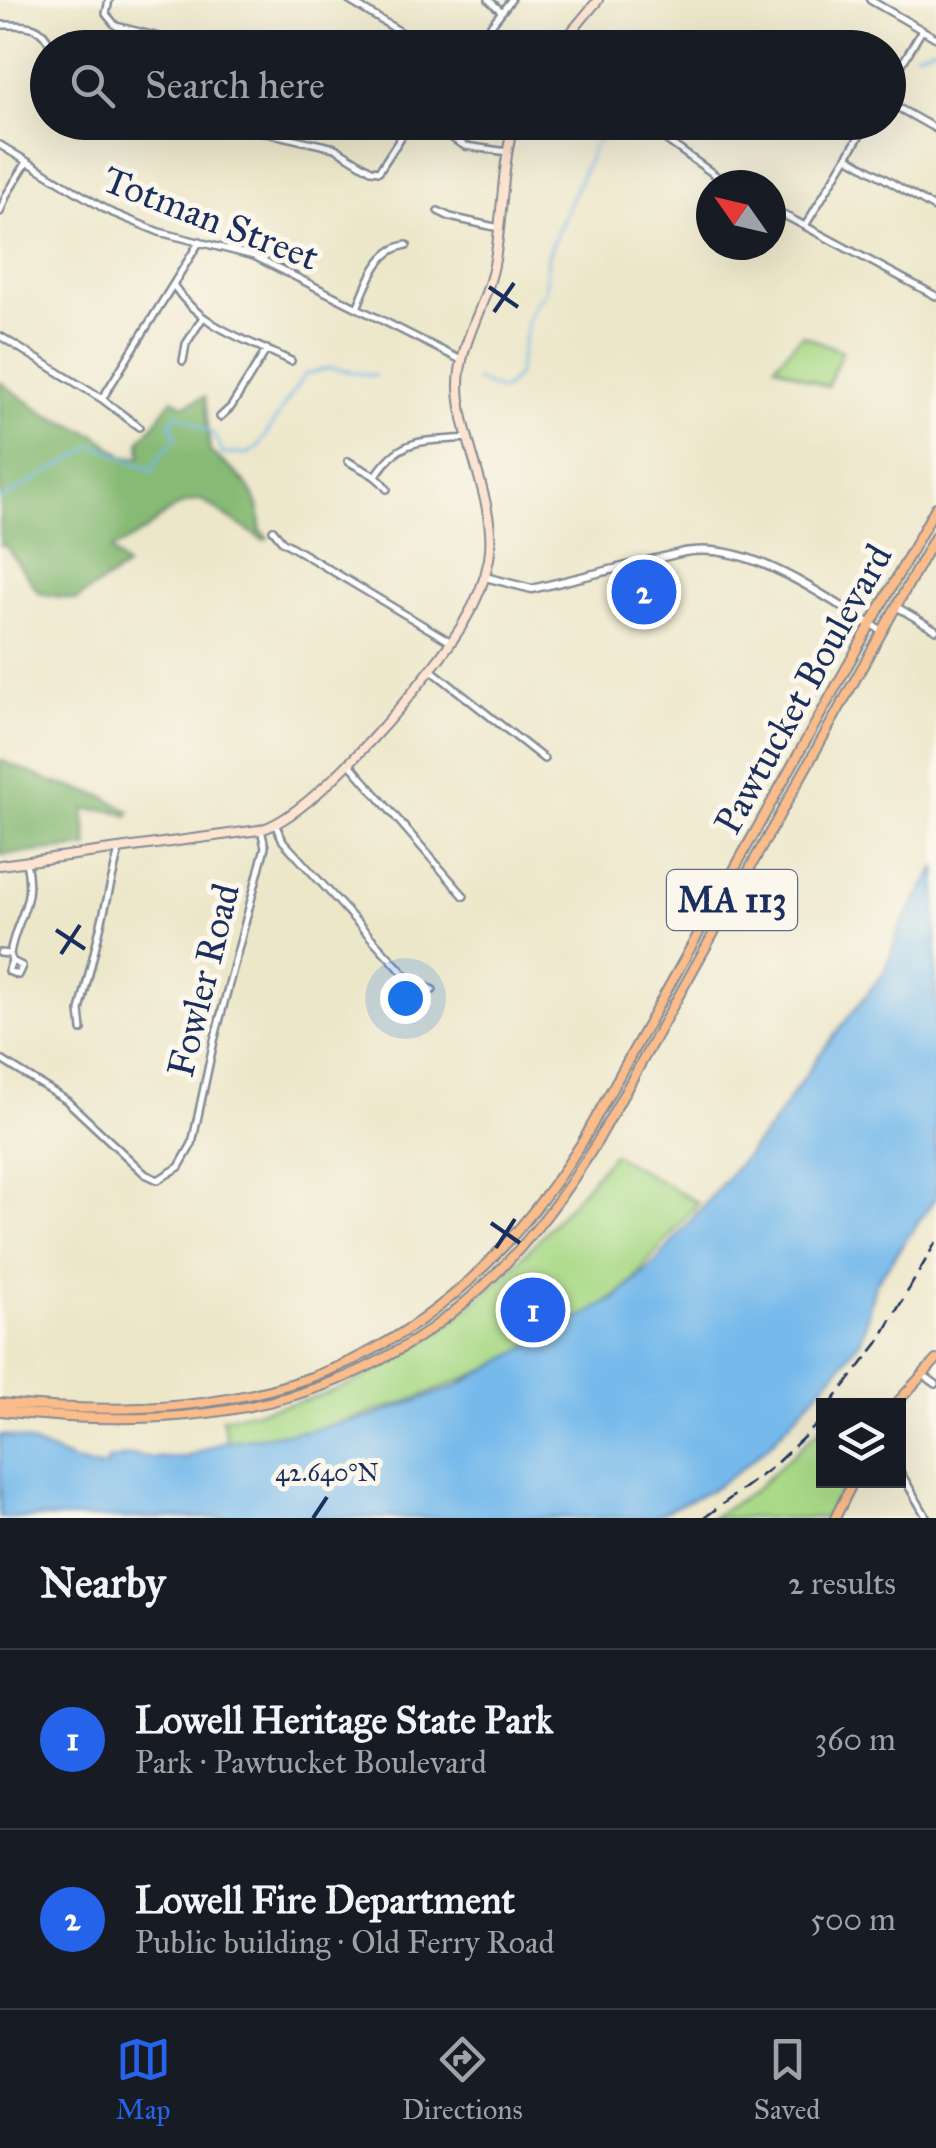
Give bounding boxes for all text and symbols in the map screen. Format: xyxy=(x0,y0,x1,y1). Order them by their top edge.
search box xyxy=(30,30,906,140)
icon: search xyxy=(65,58,120,113)
text: Search here xyxy=(145,62,325,108)
street label: Totman Street xyxy=(97,156,325,280)
north arrow xyxy=(696,170,786,260)
street label: Pawtucket Boulevard xyxy=(704,536,902,842)
pin: 2 xyxy=(612,554,676,630)
road number: MA 113 xyxy=(667,870,797,930)
street label: Fowler Road xyxy=(157,879,249,1081)
your location xyxy=(380,973,431,1024)
pin: 1 xyxy=(500,1272,566,1348)
map controls xyxy=(816,1398,906,1488)
button: layers xyxy=(816,1398,906,1488)
text: 42.640°N xyxy=(275,1457,379,1488)
text: Nearby xyxy=(40,1557,165,1609)
text: 2 results xyxy=(788,1564,896,1603)
text: Lowell Heritage State Park xyxy=(135,1697,553,1743)
text: 1 xyxy=(66,1720,79,1759)
text: 360 m xyxy=(814,1720,896,1759)
text: Park · Pawtucket Boulevard xyxy=(135,1743,487,1782)
text: Lowell Fire Department xyxy=(135,1877,515,1923)
text: 2 xyxy=(65,1900,80,1939)
text: 500 m xyxy=(810,1900,896,1939)
text: Public building · Old Ferry Road xyxy=(135,1923,555,1962)
tab: Map xyxy=(116,2032,171,2127)
tab: Directions xyxy=(402,2032,523,2127)
tab: Saved xyxy=(754,2032,820,2127)

